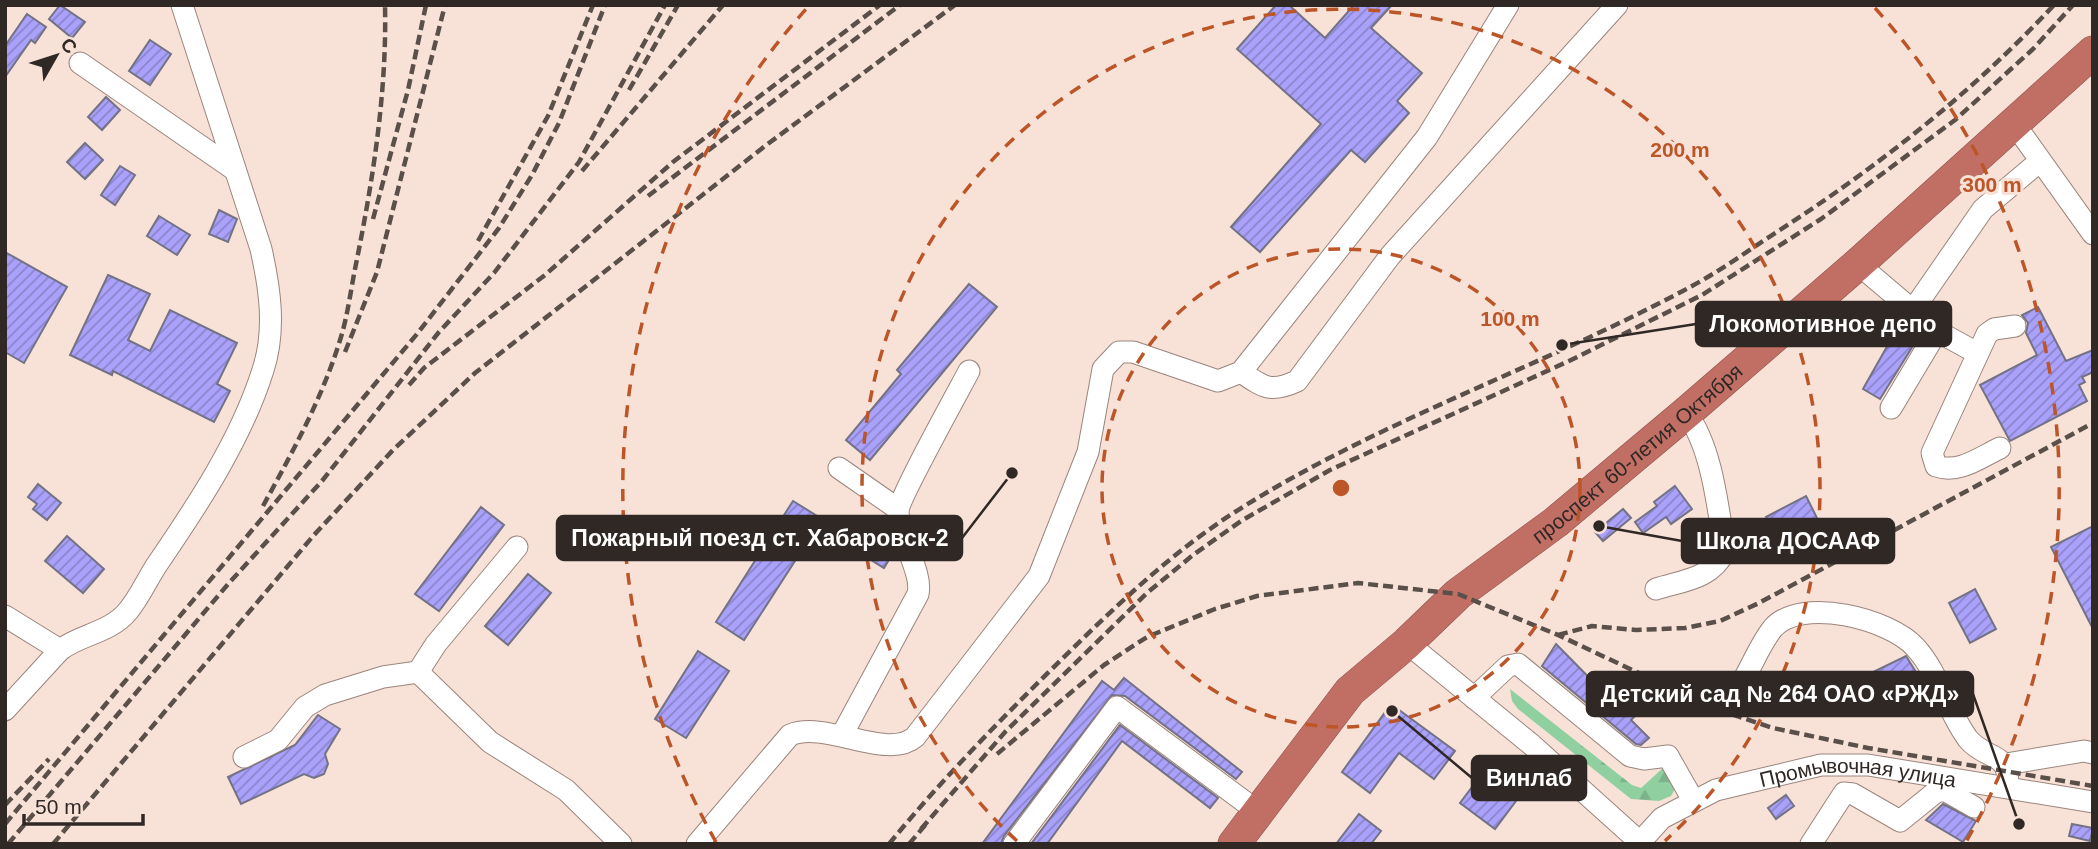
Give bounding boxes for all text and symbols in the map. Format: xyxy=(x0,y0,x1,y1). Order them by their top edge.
north arrow xyxy=(21,21,91,91)
text: С xyxy=(56,34,81,58)
text: 200 m xyxy=(1650,138,1710,161)
text: 300 m xyxy=(1962,173,2022,196)
callout: Локомотивное депо xyxy=(1696,302,1951,346)
text: 100 m xyxy=(1480,307,1540,330)
text: Локомотивное депо xyxy=(1709,311,1937,337)
street label: проспект 60-летия Октября xyxy=(1527,358,1746,547)
centre of rings xyxy=(1329,476,1353,500)
callout: Пожарный поезд ст. Хабаровск-2 xyxy=(557,516,962,560)
callout: Школа ДОСААФ xyxy=(1682,519,1894,563)
text: Пожарный поезд ст. Хабаровск-2 xyxy=(571,525,949,551)
text: Школа ДОСААФ xyxy=(1696,528,1880,554)
callout: Детский сад № 264 ОАО «РЖД» xyxy=(1587,672,1973,716)
text: Детский сад № 264 ОАО «РЖД» xyxy=(1601,681,1959,707)
street label: Промывочная улица xyxy=(1757,753,1958,791)
callout: Винлаб xyxy=(1472,756,1586,800)
text: Винлаб xyxy=(1486,765,1572,791)
scale bar xyxy=(24,782,144,826)
text: 50 m xyxy=(35,795,82,818)

